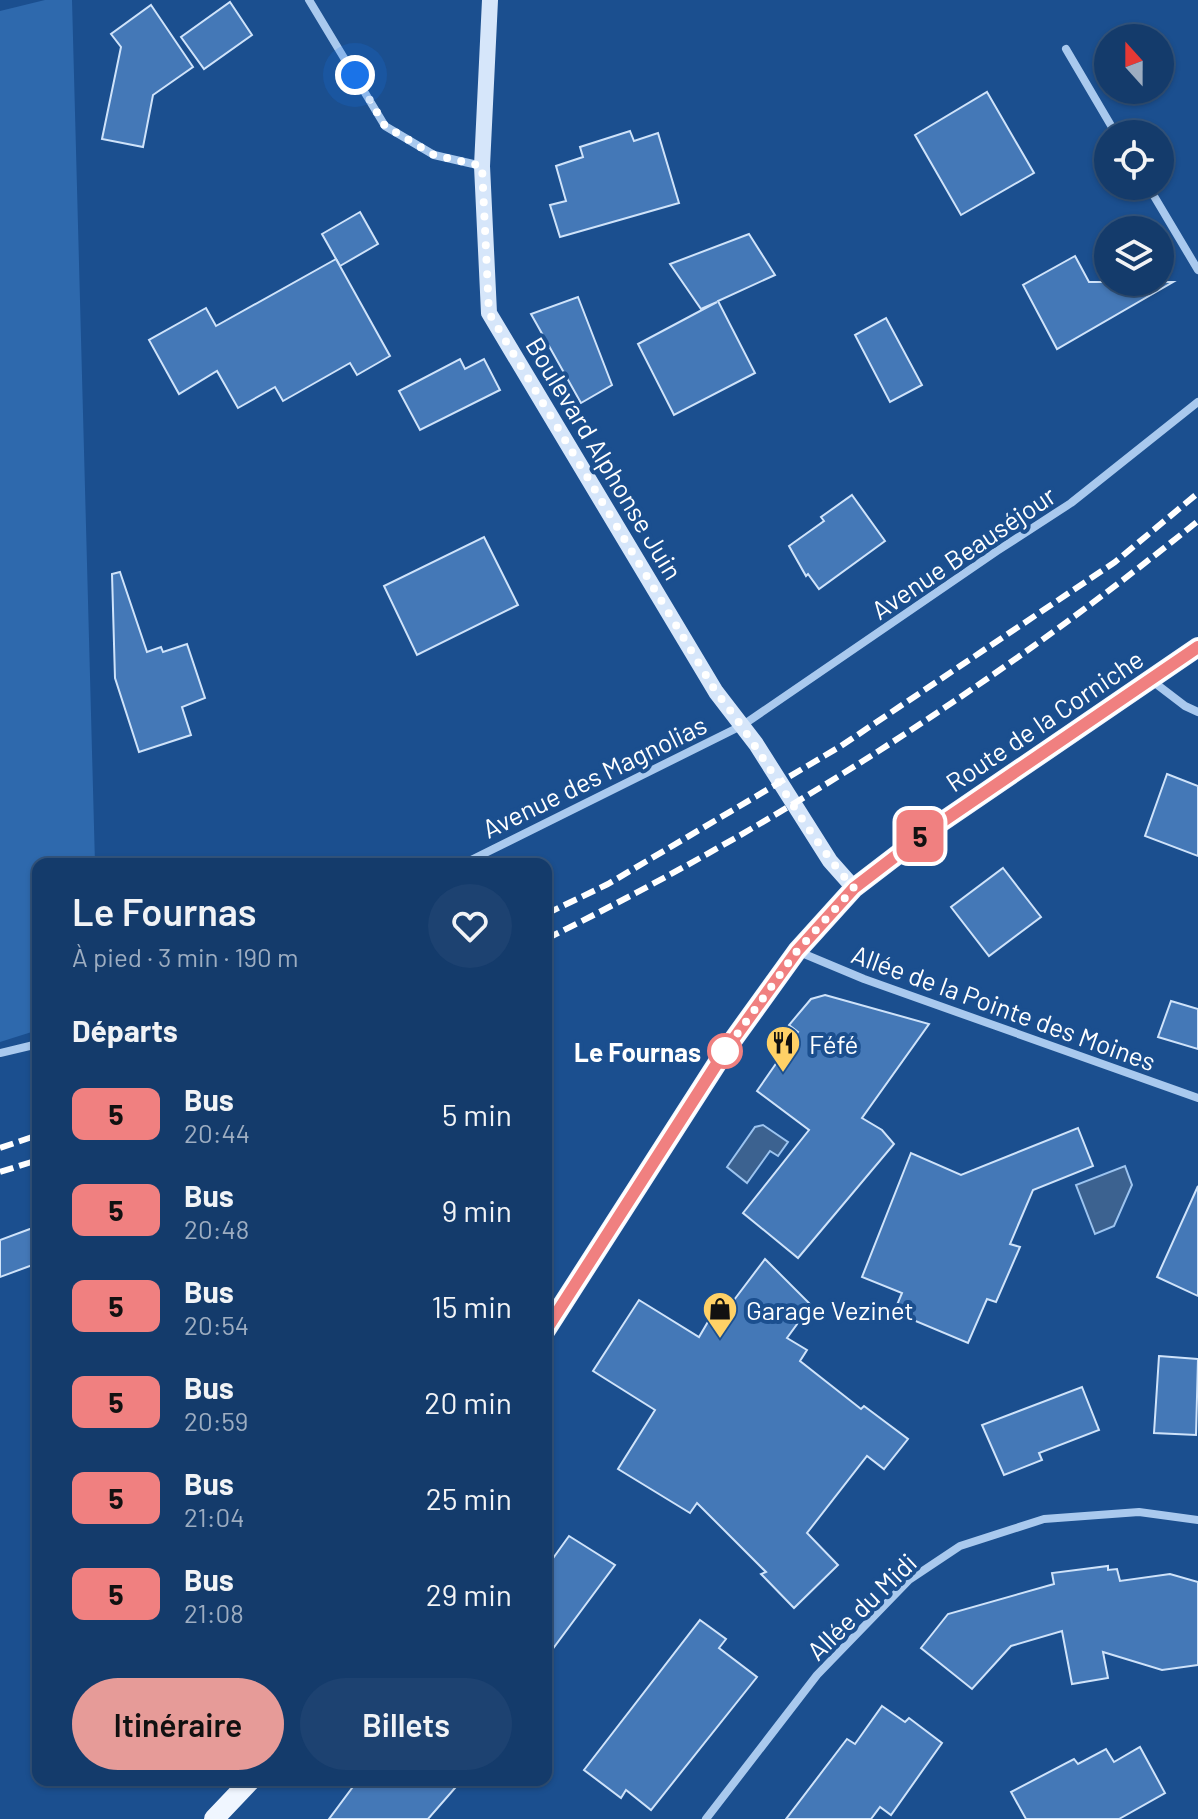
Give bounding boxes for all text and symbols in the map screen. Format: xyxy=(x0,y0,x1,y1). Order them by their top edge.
north arrow xyxy=(1094,24,1174,104)
map controls xyxy=(1094,24,1174,296)
your location xyxy=(335,55,375,95)
button: locate xyxy=(1094,120,1174,200)
button: layers xyxy=(1094,216,1174,296)
street label: Boulevard Alphonse Juin xyxy=(520,331,690,585)
street label: Avenue Beauséjour xyxy=(865,479,1061,625)
street label: Route de la Corniche xyxy=(940,643,1148,797)
street label: Avenue des Magnolias xyxy=(477,708,711,844)
line badge: 5 xyxy=(894,810,946,862)
text: 5 xyxy=(912,819,928,853)
button: heart xyxy=(428,884,512,968)
text: Le Fournas xyxy=(72,888,257,934)
street label: Allée de la Pointe des Moines xyxy=(848,938,1160,1076)
text: À pied · 3 min · 190 m xyxy=(72,941,299,972)
text: Départs xyxy=(72,1012,178,1048)
restaurant icon: Féfé xyxy=(764,1024,802,1074)
place label: Féfé xyxy=(809,1028,858,1059)
marker: Le Fournas xyxy=(708,1034,742,1068)
place label: Le Fournas xyxy=(574,1036,701,1067)
text: Bus xyxy=(184,1081,234,1117)
text: 5 min xyxy=(442,1096,512,1132)
text: 5 xyxy=(108,1097,124,1131)
text: 20:44 xyxy=(184,1117,250,1148)
text: Bus xyxy=(184,1177,234,1213)
text: 9 min xyxy=(442,1192,512,1228)
text: 5 xyxy=(108,1193,124,1227)
text: 20:48 xyxy=(184,1213,249,1244)
text: Bus xyxy=(184,1273,234,1309)
text: 15 min xyxy=(431,1288,512,1324)
text: 5 xyxy=(108,1289,124,1323)
shop icon: Garage Vezinet xyxy=(701,1290,739,1340)
place label: Garage Vezinet xyxy=(746,1294,914,1325)
text: 20:54 xyxy=(184,1309,249,1340)
text: Bus xyxy=(184,1369,234,1405)
text: 20 min xyxy=(424,1384,512,1420)
text: 5 xyxy=(108,1385,124,1419)
text: 20:59 xyxy=(184,1405,248,1436)
text: Bus xyxy=(184,1465,234,1501)
text: 25 min xyxy=(426,1480,512,1516)
text: 5 xyxy=(108,1481,124,1515)
text: 21:04 xyxy=(184,1501,245,1532)
street label: Allée du Midi xyxy=(800,1546,922,1666)
text: Bus xyxy=(184,1561,234,1597)
text: 29 min xyxy=(426,1576,512,1612)
text: 5 xyxy=(108,1577,124,1611)
text: 21:08 xyxy=(184,1597,244,1628)
button: Itinéraire xyxy=(72,1678,284,1770)
button: Billets xyxy=(300,1678,512,1770)

